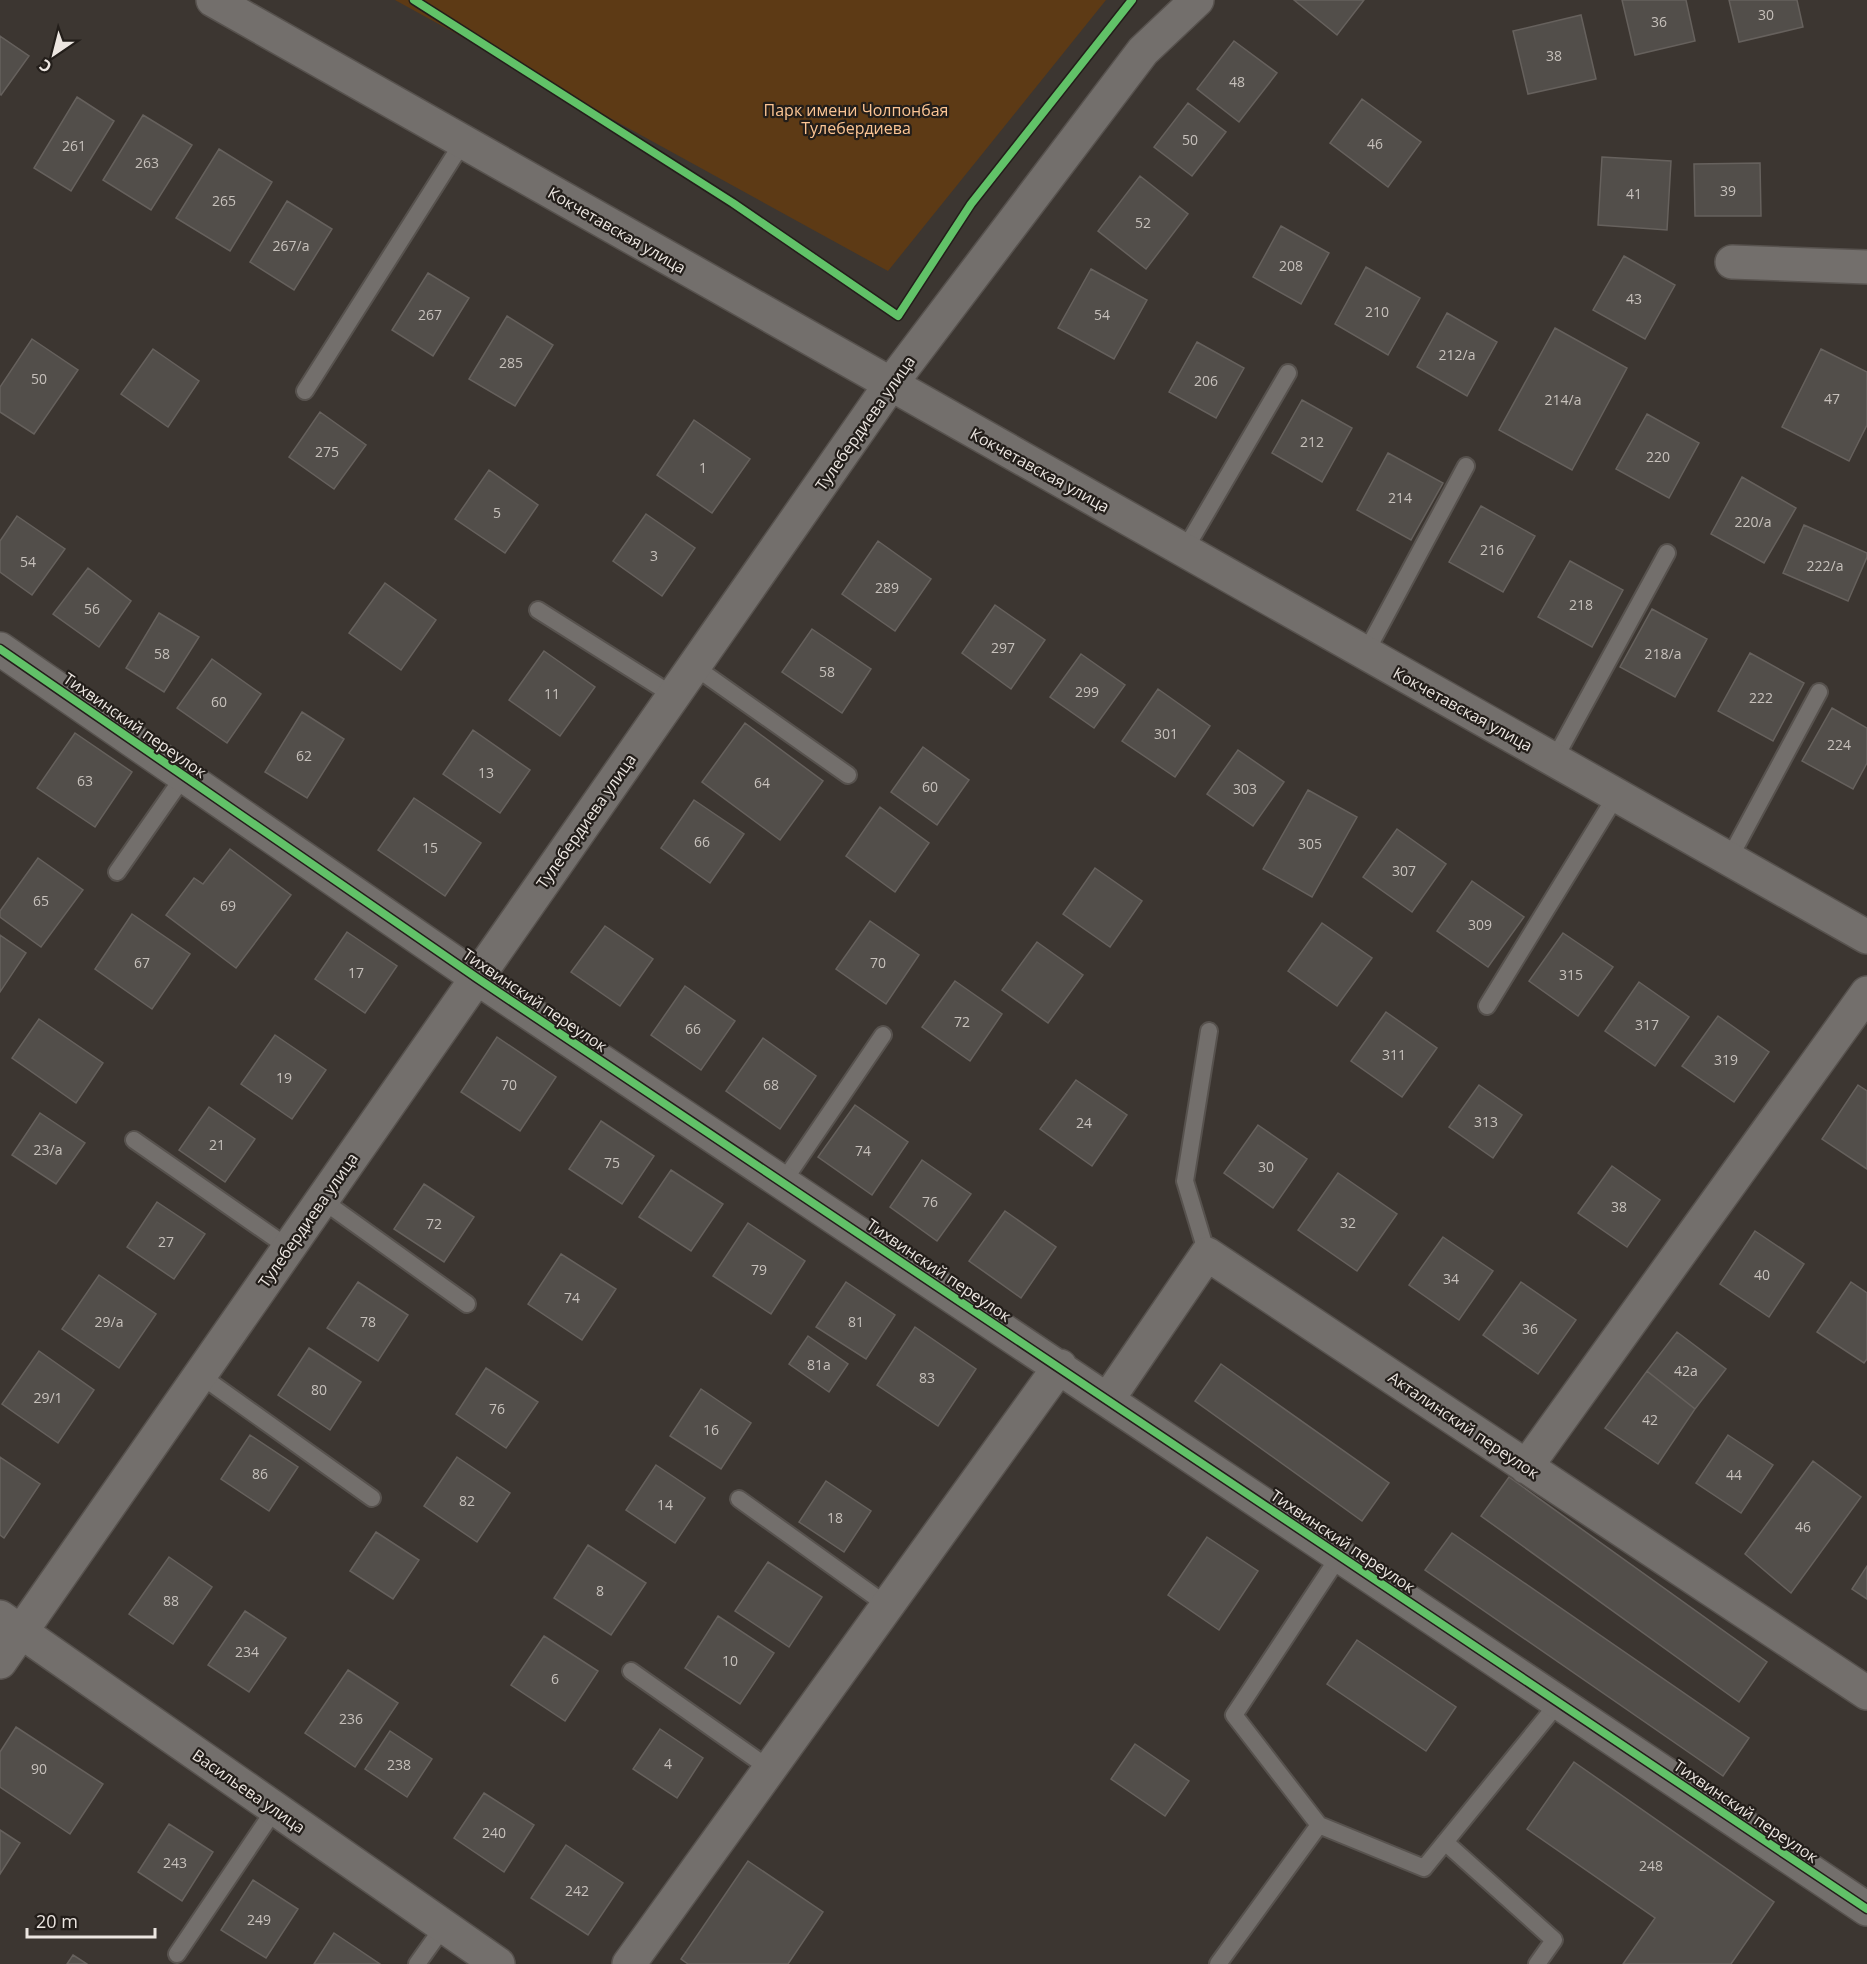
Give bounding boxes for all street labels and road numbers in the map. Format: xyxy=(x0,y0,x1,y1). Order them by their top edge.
street label: Кокчетавская улица xyxy=(544,181,690,279)
street label: Тулебердиева улица xyxy=(810,351,920,495)
street label: Кокчетавская улица xyxy=(966,423,1114,517)
street label: Кокчетавская улица xyxy=(1389,662,1537,756)
street label: Тихвинский переулок xyxy=(59,667,212,783)
street label: Тулебердиева улица xyxy=(531,749,641,893)
street label: Тихвинский переулок xyxy=(458,943,612,1057)
street label: Тулебердиева улица xyxy=(253,1148,363,1292)
street label: Тихвинский переулок xyxy=(862,1213,1016,1327)
street label: Акталинский переулок xyxy=(1384,1366,1544,1484)
street label: Тихвинский переулок xyxy=(1266,1484,1420,1598)
street label: Васильева улица xyxy=(188,1744,310,1838)
street label: Тихвинский переулок xyxy=(1669,1754,1823,1868)

